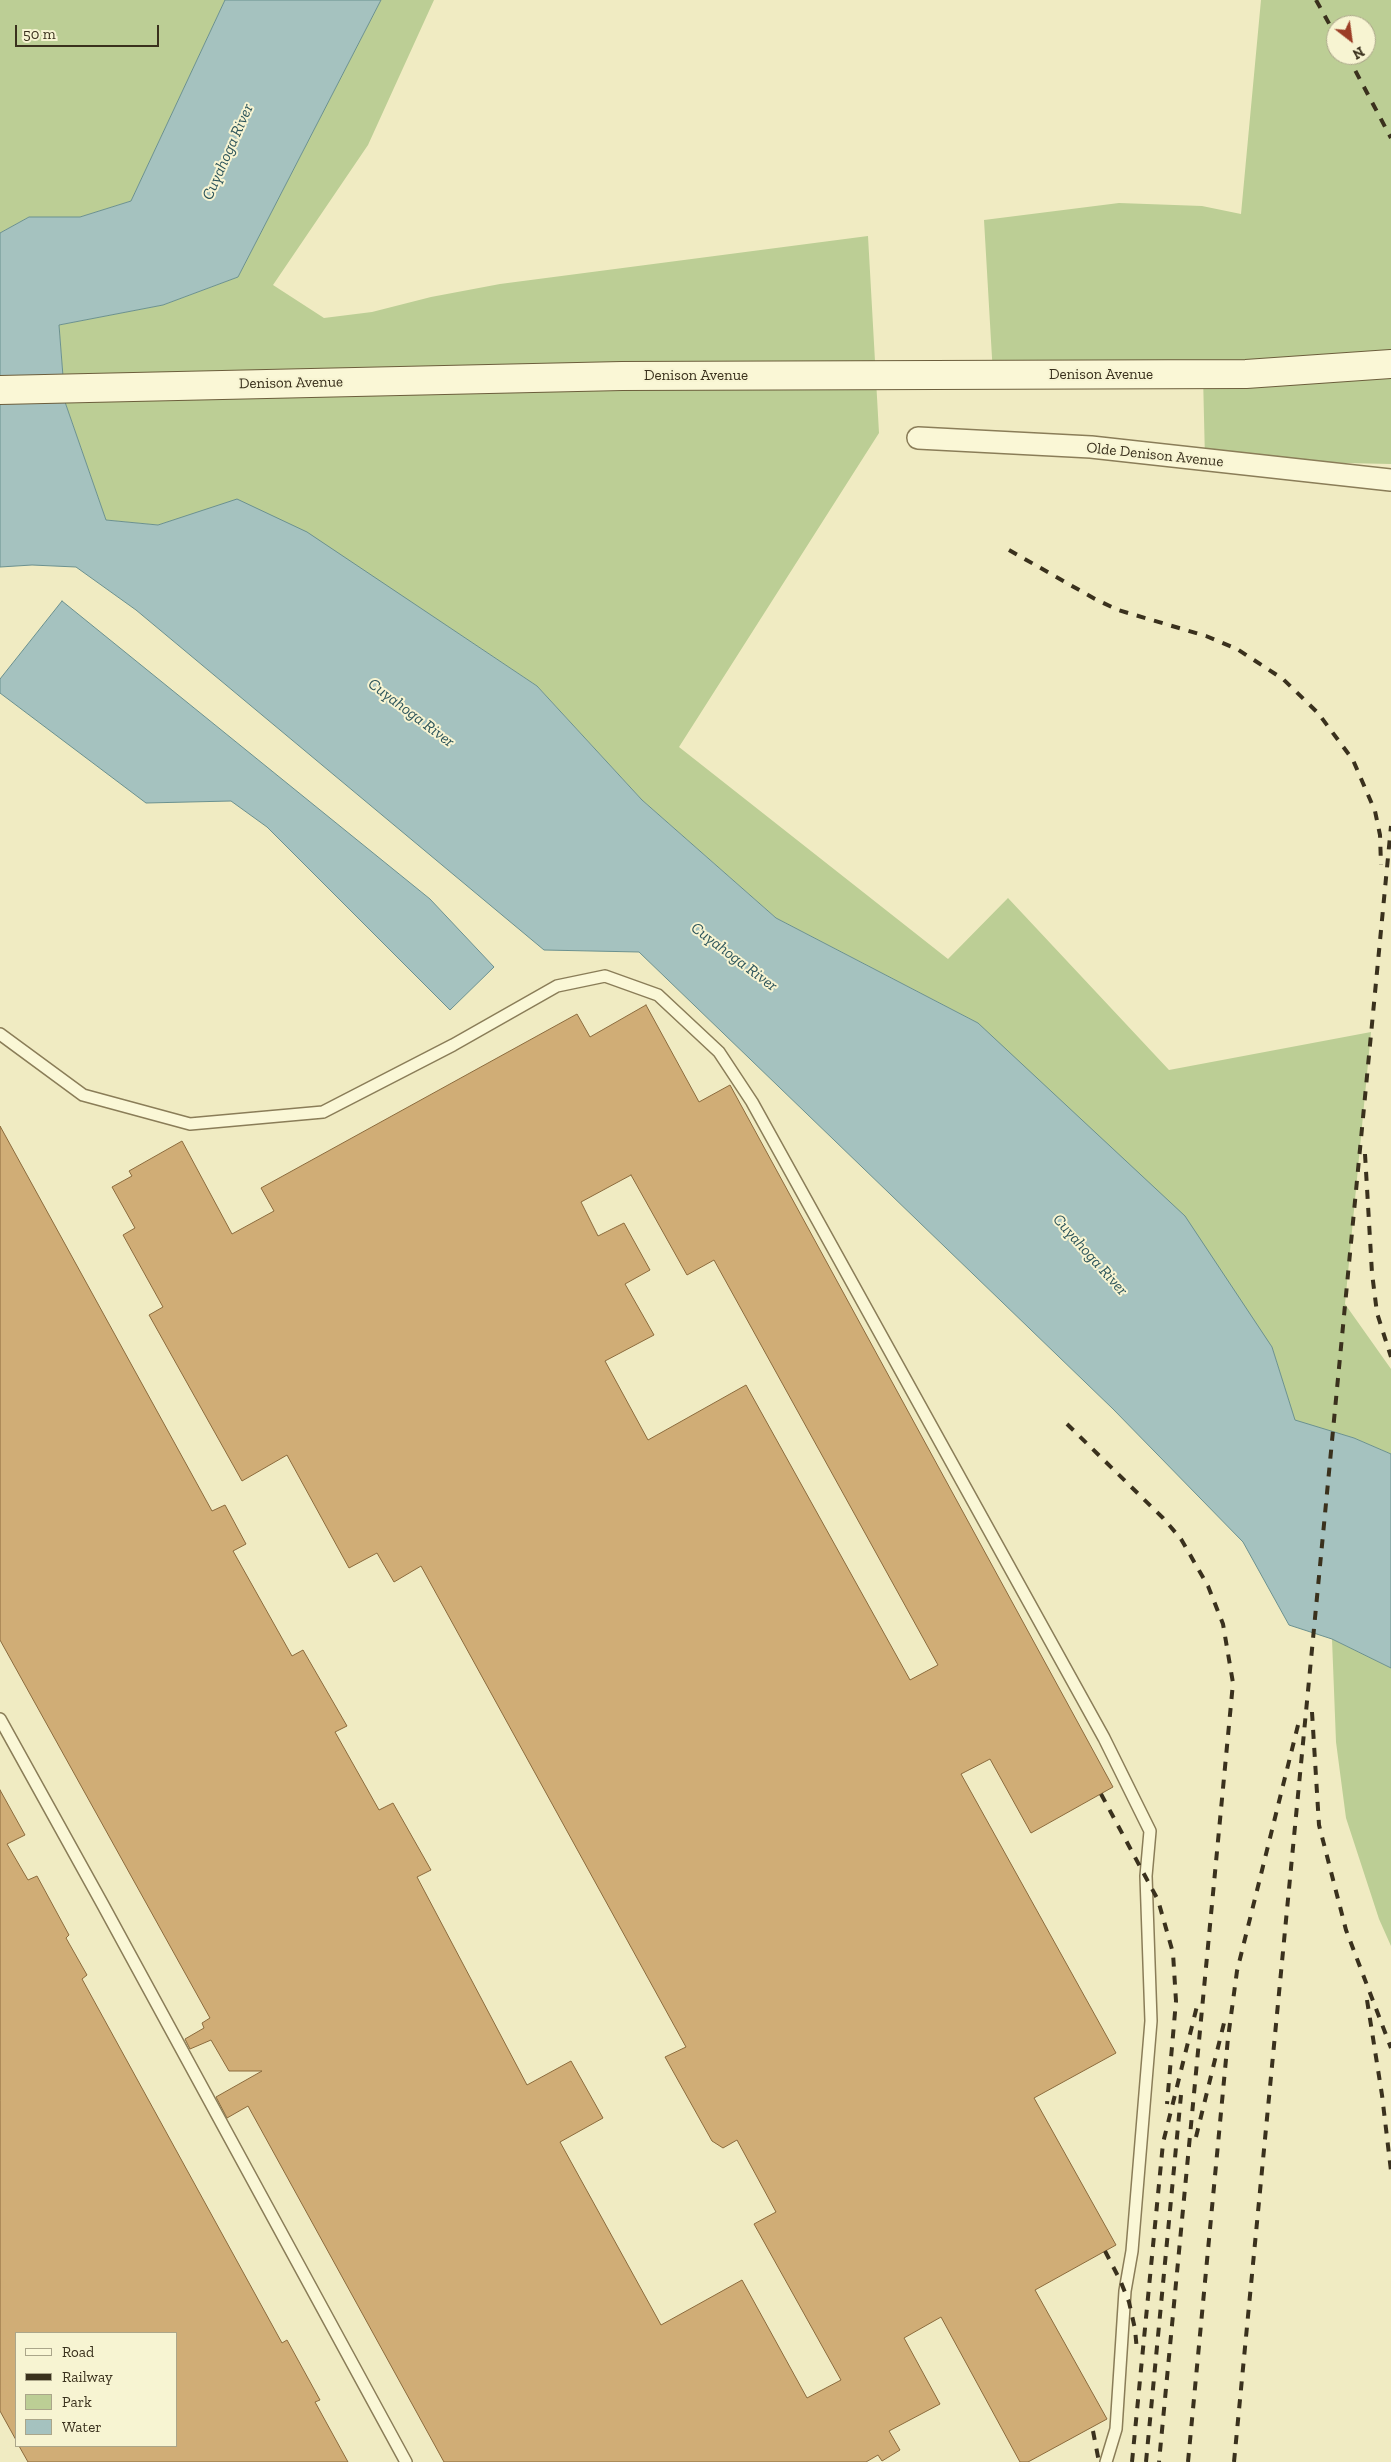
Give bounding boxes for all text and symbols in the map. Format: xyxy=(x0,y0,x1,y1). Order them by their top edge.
scale bar xyxy=(18,15,161,47)
north arrow xyxy=(1326,15,1376,65)
text: 50 m xyxy=(23,25,56,43)
text: N xyxy=(1349,43,1367,63)
water label: Cuyahoga River xyxy=(198,101,258,203)
street label: Denison Avenue xyxy=(1049,366,1153,384)
street label: Denison Avenue xyxy=(644,367,748,385)
street label: Denison Avenue xyxy=(239,373,343,393)
street label: Olde Denison Avenue xyxy=(1086,439,1224,471)
water label: Cuyahoga River xyxy=(364,674,458,752)
water label: Cuyahoga River xyxy=(687,918,781,996)
water label: Cuyahoga River xyxy=(1048,1210,1132,1300)
legend xyxy=(15,2332,178,2447)
text: Road xyxy=(62,2343,94,2361)
text: Railway xyxy=(62,2368,113,2386)
text: Park xyxy=(62,2393,92,2411)
text: Water xyxy=(62,2418,102,2436)

